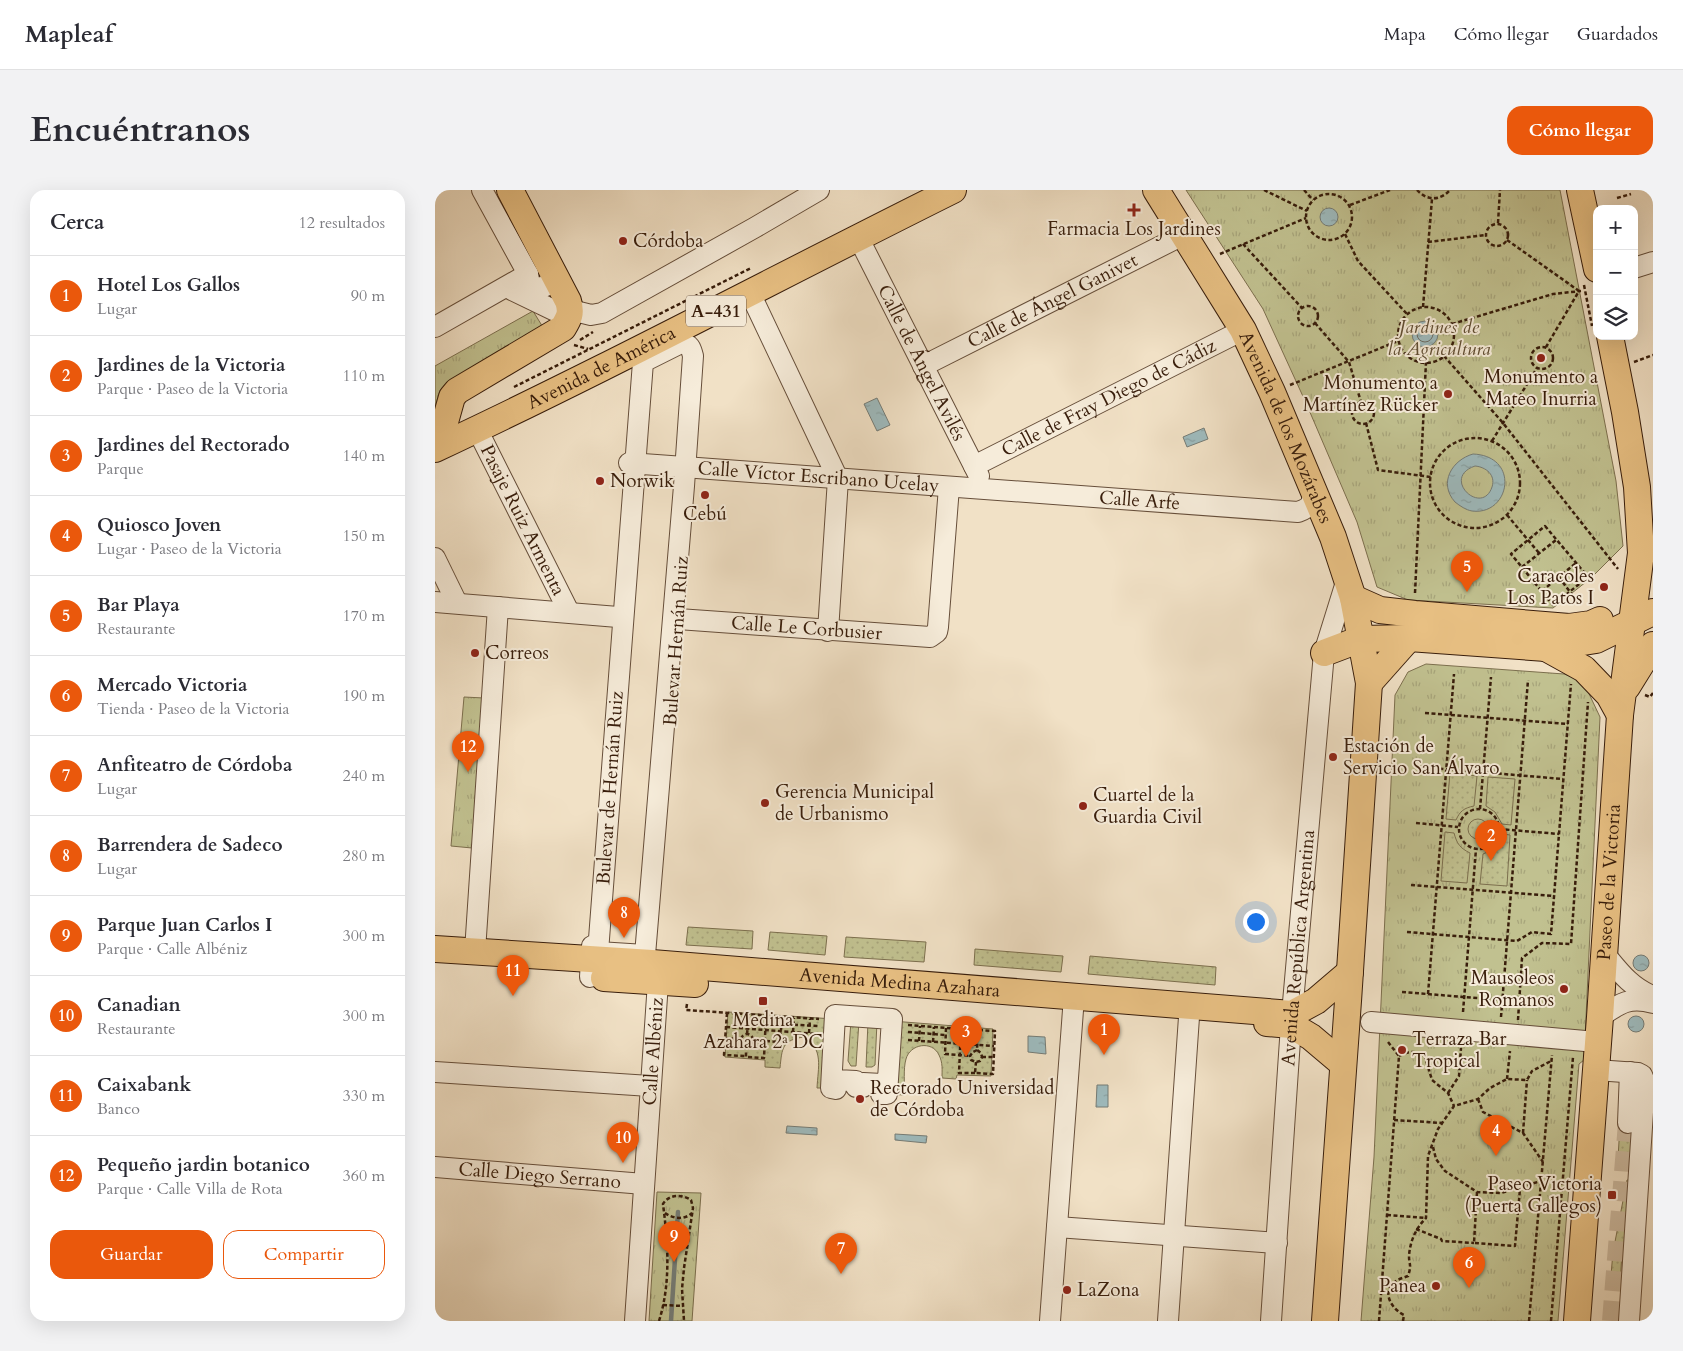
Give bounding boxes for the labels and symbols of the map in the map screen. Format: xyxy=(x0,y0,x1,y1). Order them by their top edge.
marker: Farmacia Los Jardines xyxy=(1128,204,1140,216)
place label: Farmacia Los Jardines xyxy=(1047,216,1221,242)
place label: Córdoba xyxy=(633,228,704,254)
marker: Córdoba xyxy=(617,235,629,247)
street label: Calle de Ángel Ganivet xyxy=(963,247,1142,355)
street label: Calle de Ángel Avilés xyxy=(871,280,972,445)
road number: A-431 xyxy=(686,295,746,326)
park label: Jardines de la Agricultura xyxy=(1388,314,1491,362)
street label: Avenida de América xyxy=(523,320,680,416)
street label: Avenida de los Mozárabes xyxy=(1232,327,1339,527)
street label: Calle de Fray Diego de Cádiz xyxy=(997,333,1221,463)
marker: Monumento a Mateo Inurria xyxy=(1535,352,1547,364)
place label: Monumento a Mateo Inurria xyxy=(1484,364,1598,412)
place label: Monumento a Martínez Rücker xyxy=(1303,370,1438,418)
marker: Monumento a Martínez Rücker xyxy=(1442,388,1454,400)
street label: Pasaje Ruiz Armenta xyxy=(474,440,572,600)
street label: Calle Víctor Escribano Ucelay xyxy=(697,455,940,499)
place label: Norwik xyxy=(610,468,675,494)
marker: Norwik xyxy=(594,475,606,487)
street label: Calle Arfe xyxy=(1098,484,1181,516)
marker: Cebú xyxy=(699,489,711,501)
place label: Cebú xyxy=(683,501,727,527)
pin: 5 xyxy=(1451,551,1483,592)
street label: Bulevar Hernán Ruiz xyxy=(657,555,695,727)
place label: Caracoles Los Patos I xyxy=(1507,563,1594,611)
marker: Caracoles Los Patos I xyxy=(1598,581,1610,593)
street label: Calle Le Corbusier xyxy=(730,610,883,647)
place label: Correos xyxy=(485,640,549,666)
marker: Correos xyxy=(469,647,481,659)
street label: Bulevar de Hernán Ruiz xyxy=(590,690,630,886)
pin: 12 xyxy=(452,731,484,772)
place label: Estación de Servicio San Álvaro xyxy=(1343,733,1499,781)
marker: Estación de Servicio San Álvaro xyxy=(1327,751,1339,763)
place label: Gerencia Municipal de Urbanismo xyxy=(775,779,934,827)
place label: Cuartel de la Guardia Civil xyxy=(1093,782,1202,830)
marker: Gerencia Municipal de Urbanismo xyxy=(759,797,771,809)
marker: Cuartel de la Guardia Civil xyxy=(1077,800,1089,812)
street label: Paseo de la Victoria xyxy=(1591,803,1627,961)
pin: 2 xyxy=(1475,820,1507,861)
street label: Avenida República Argentina xyxy=(1275,829,1321,1067)
pin: 8 xyxy=(608,897,640,938)
your location xyxy=(1243,909,1269,935)
pin: 11 xyxy=(497,955,529,996)
street label: Avenida Medina Azahara xyxy=(798,962,1001,1004)
place label: Mausoleos Romanos xyxy=(1471,965,1554,1013)
marker: Mausoleos Romanos xyxy=(1558,983,1570,995)
marker: Medina Azahara 2ª DC xyxy=(757,995,769,1007)
street label: Calle Albéniz xyxy=(637,996,670,1106)
place label: Medina Azahara 2ª DC xyxy=(703,1007,823,1055)
pin: 1 xyxy=(1088,1014,1120,1055)
pin: 3 xyxy=(950,1016,982,1057)
place label: Terraza Bar Tropical xyxy=(1412,1026,1507,1074)
marker: Terraza Bar Tropical xyxy=(1396,1044,1408,1056)
place label: Rectorado Universidad de Córdoba xyxy=(870,1075,1054,1123)
marker: Rectorado Universidad de Córdoba xyxy=(854,1093,866,1105)
pin: 4 xyxy=(1480,1115,1512,1156)
pin: 10 xyxy=(607,1122,639,1163)
street label: Calle Diego Serrano xyxy=(457,1156,622,1195)
place label: Paseo Victoria (Puerta Gallegos) xyxy=(1465,1171,1602,1219)
marker: Paseo Victoria (Puerta Gallegos) xyxy=(1606,1189,1618,1201)
pin: 9 xyxy=(658,1221,690,1262)
pin: 7 xyxy=(825,1233,857,1274)
pin: 6 xyxy=(1453,1247,1485,1288)
place label: Panea xyxy=(1379,1273,1426,1299)
place label: LaZona xyxy=(1077,1277,1140,1303)
marker: Panea xyxy=(1430,1280,1442,1292)
marker: LaZona xyxy=(1061,1284,1073,1296)

